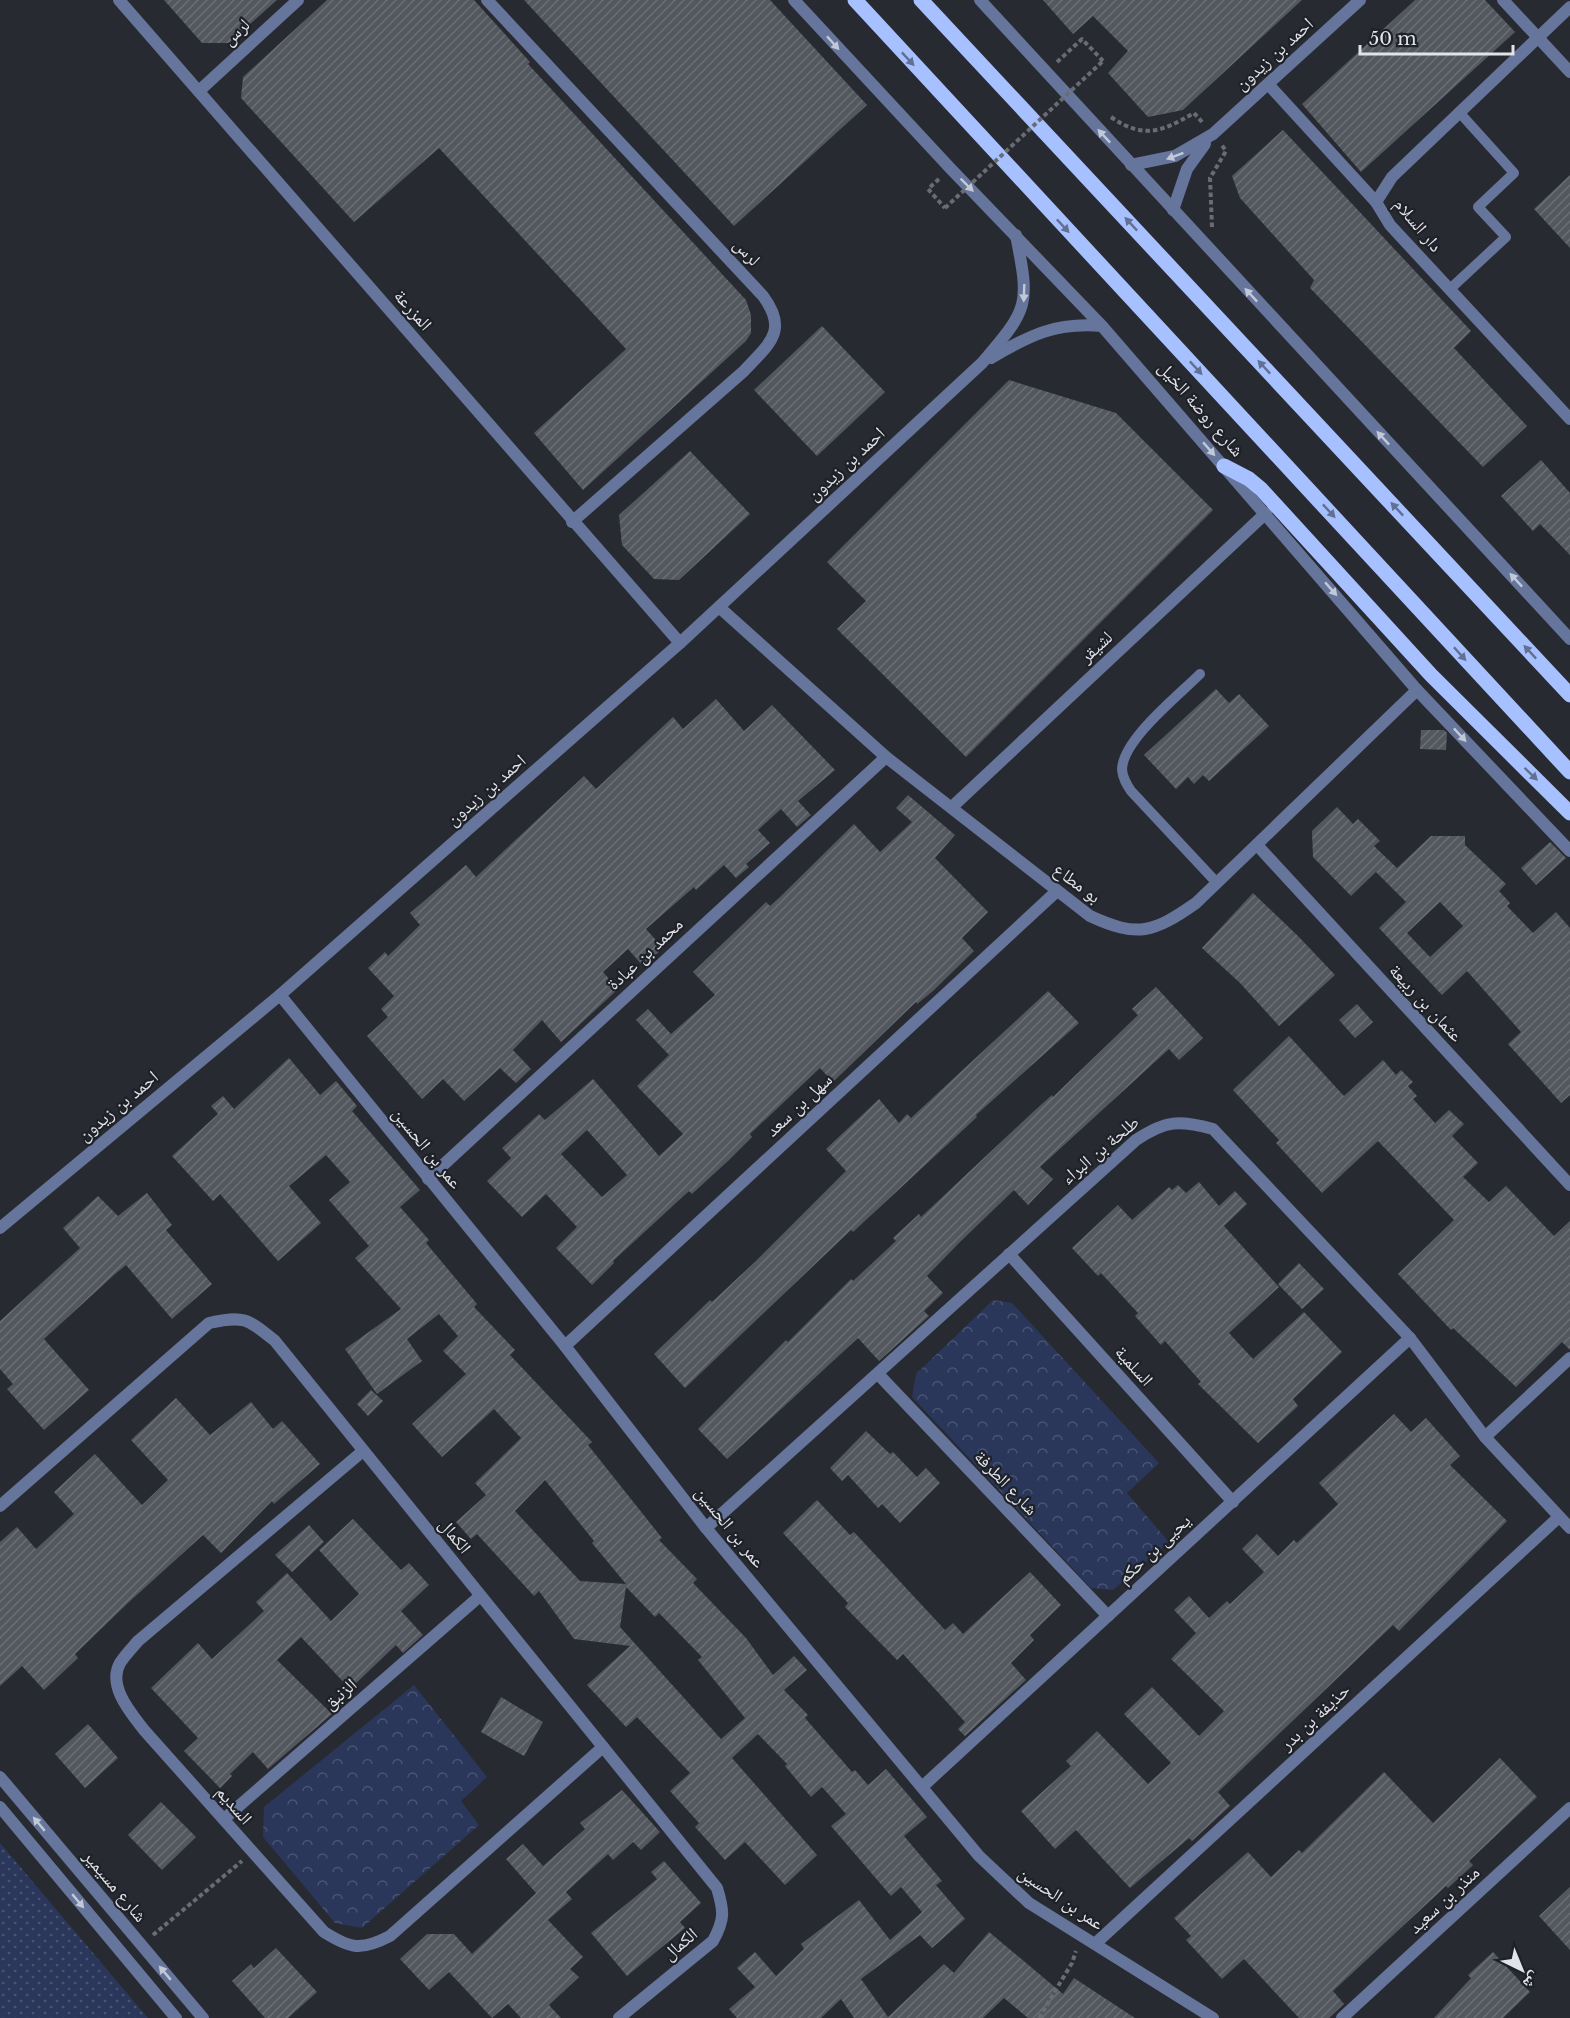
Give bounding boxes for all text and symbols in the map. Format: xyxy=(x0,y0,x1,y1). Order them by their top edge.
street label: احمد بن زيدون xyxy=(1230,13,1318,95)
street label: لرس xyxy=(218,14,254,50)
scale bar xyxy=(1360,18,1513,56)
text: 50 m xyxy=(1369,28,1417,50)
one-way arrow xyxy=(826,36,840,51)
one-way arrow xyxy=(901,51,915,66)
one-way arrow xyxy=(1098,129,1111,144)
one-way arrow xyxy=(1165,151,1183,161)
one-way arrow xyxy=(960,178,974,193)
street label: دار السلام xyxy=(1388,194,1447,257)
one-way arrow xyxy=(1055,218,1069,232)
one-way arrow xyxy=(1124,218,1138,232)
street label: لرس xyxy=(729,234,765,270)
one-way arrow xyxy=(1019,283,1028,302)
street label: المزرعة xyxy=(389,285,437,335)
one-way arrow xyxy=(1244,287,1258,302)
street label: شارع روضة الخيل xyxy=(1154,357,1248,461)
one-way arrow xyxy=(1258,360,1271,375)
one-way arrow xyxy=(1188,361,1202,375)
street label: احمد بن زيدون xyxy=(803,422,889,506)
one-way arrow xyxy=(1376,430,1390,445)
one-way arrow xyxy=(1202,441,1215,456)
one-way arrow xyxy=(1390,502,1404,517)
one-way arrow xyxy=(1321,504,1335,518)
one-way arrow xyxy=(1509,573,1523,588)
one-way arrow xyxy=(1324,581,1337,596)
street label: لشيقر xyxy=(1074,627,1117,668)
one-way arrow xyxy=(1524,645,1537,660)
one-way arrow xyxy=(1453,647,1467,661)
one-way arrow xyxy=(1453,728,1467,742)
street label: احمد بن زيدون xyxy=(442,750,530,830)
one-way arrow xyxy=(1523,767,1538,780)
street label: بو مطاع xyxy=(1049,858,1105,908)
street label: محمد بن عبادة xyxy=(603,913,687,995)
street label: عثمان بن ربيعة xyxy=(1385,960,1467,1046)
street label: احمد بن زيدون xyxy=(73,1066,163,1146)
street label: سهل بن سعد xyxy=(761,1069,837,1141)
street label: عمر بن الحسين xyxy=(387,1103,467,1193)
street label: طلحة بن البراء xyxy=(1057,1111,1143,1189)
street label: السلمية xyxy=(1110,1341,1158,1391)
street label: شارع الطرفة xyxy=(970,1446,1042,1520)
street label: عمر بن الحسين xyxy=(690,1482,770,1572)
street label: يحيى بن حكم xyxy=(1113,1510,1196,1589)
street label: الكمال xyxy=(434,1514,476,1558)
street label: الزنبق xyxy=(319,1674,361,1714)
street label: حذيفة بن بدر xyxy=(1275,1679,1354,1756)
street label: السديم xyxy=(210,1781,257,1830)
one-way arrow xyxy=(33,1816,46,1832)
street label: شارع مسيمير xyxy=(78,1845,151,1926)
street label: عمر بن الحسين xyxy=(1014,1861,1108,1935)
street label: منذر بن سعيد xyxy=(1404,1862,1484,1938)
one-way arrow xyxy=(71,1893,84,1908)
street label: الكمال xyxy=(658,1923,702,1965)
north arrow xyxy=(1492,1940,1552,2000)
one-way arrow xyxy=(159,1966,172,1981)
text: ش xyxy=(1519,1968,1545,1994)

